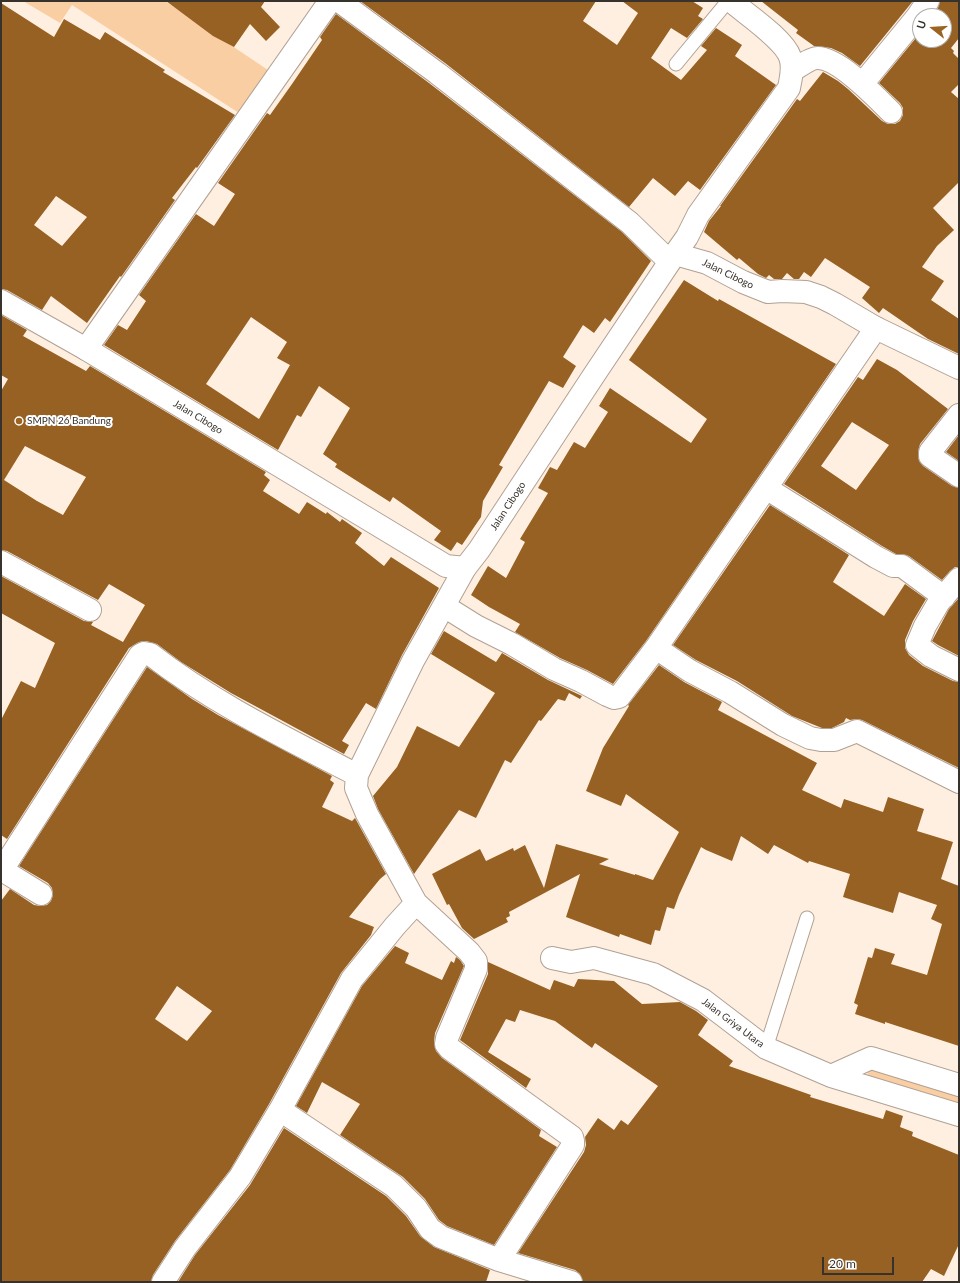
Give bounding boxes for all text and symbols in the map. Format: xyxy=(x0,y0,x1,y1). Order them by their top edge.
north arrow xyxy=(912,8,952,48)
text: U xyxy=(914,19,928,30)
street label: Jalan Cibogo xyxy=(700,256,756,292)
street label: Jalan Cibogo xyxy=(171,398,225,436)
place label: SMPN 26 Bandung xyxy=(27,415,111,427)
marker: SMPN 26 Bandung xyxy=(14,416,24,426)
street label: Jalan Cibogo xyxy=(488,479,528,533)
street label: Jalan Griya Utara xyxy=(700,996,766,1050)
scale bar xyxy=(824,1249,896,1275)
text: 20 m xyxy=(829,1256,856,1271)

